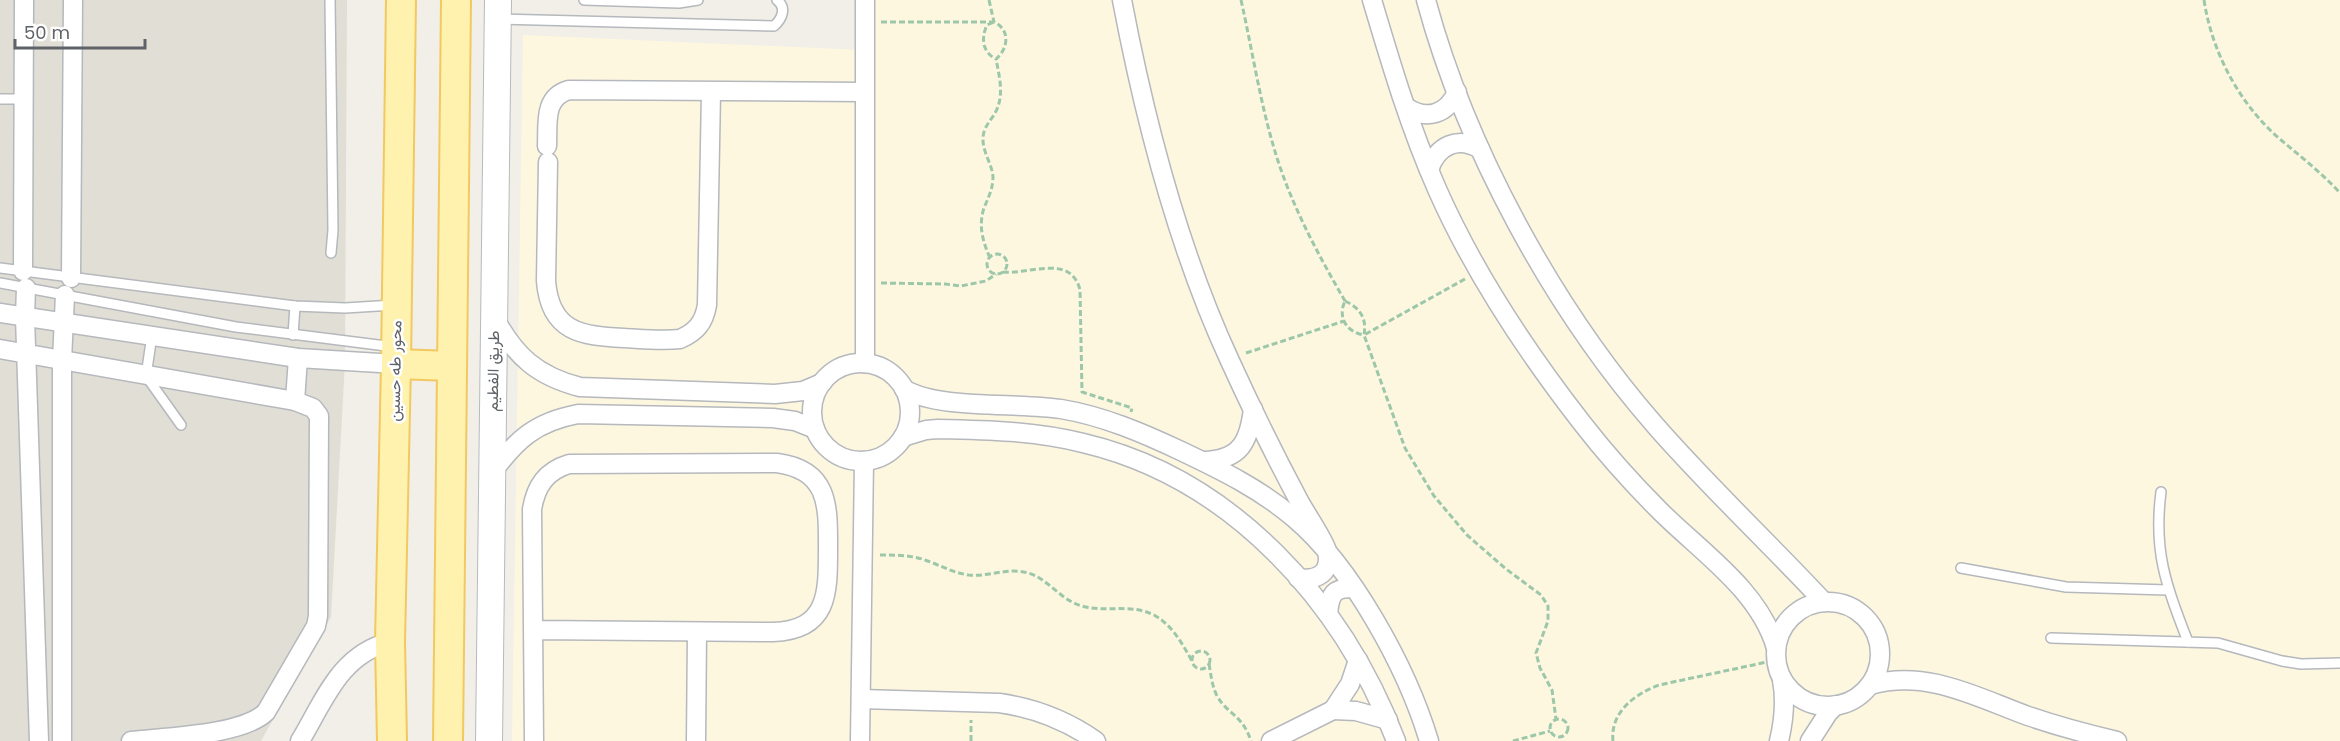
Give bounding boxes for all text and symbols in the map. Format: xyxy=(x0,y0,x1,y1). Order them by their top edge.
scale bar xyxy=(15,12,146,50)
text: 50 m xyxy=(24,20,70,45)
street label: محور طه حسين xyxy=(383,320,407,422)
street label: طريق الفطيم xyxy=(481,330,505,412)

